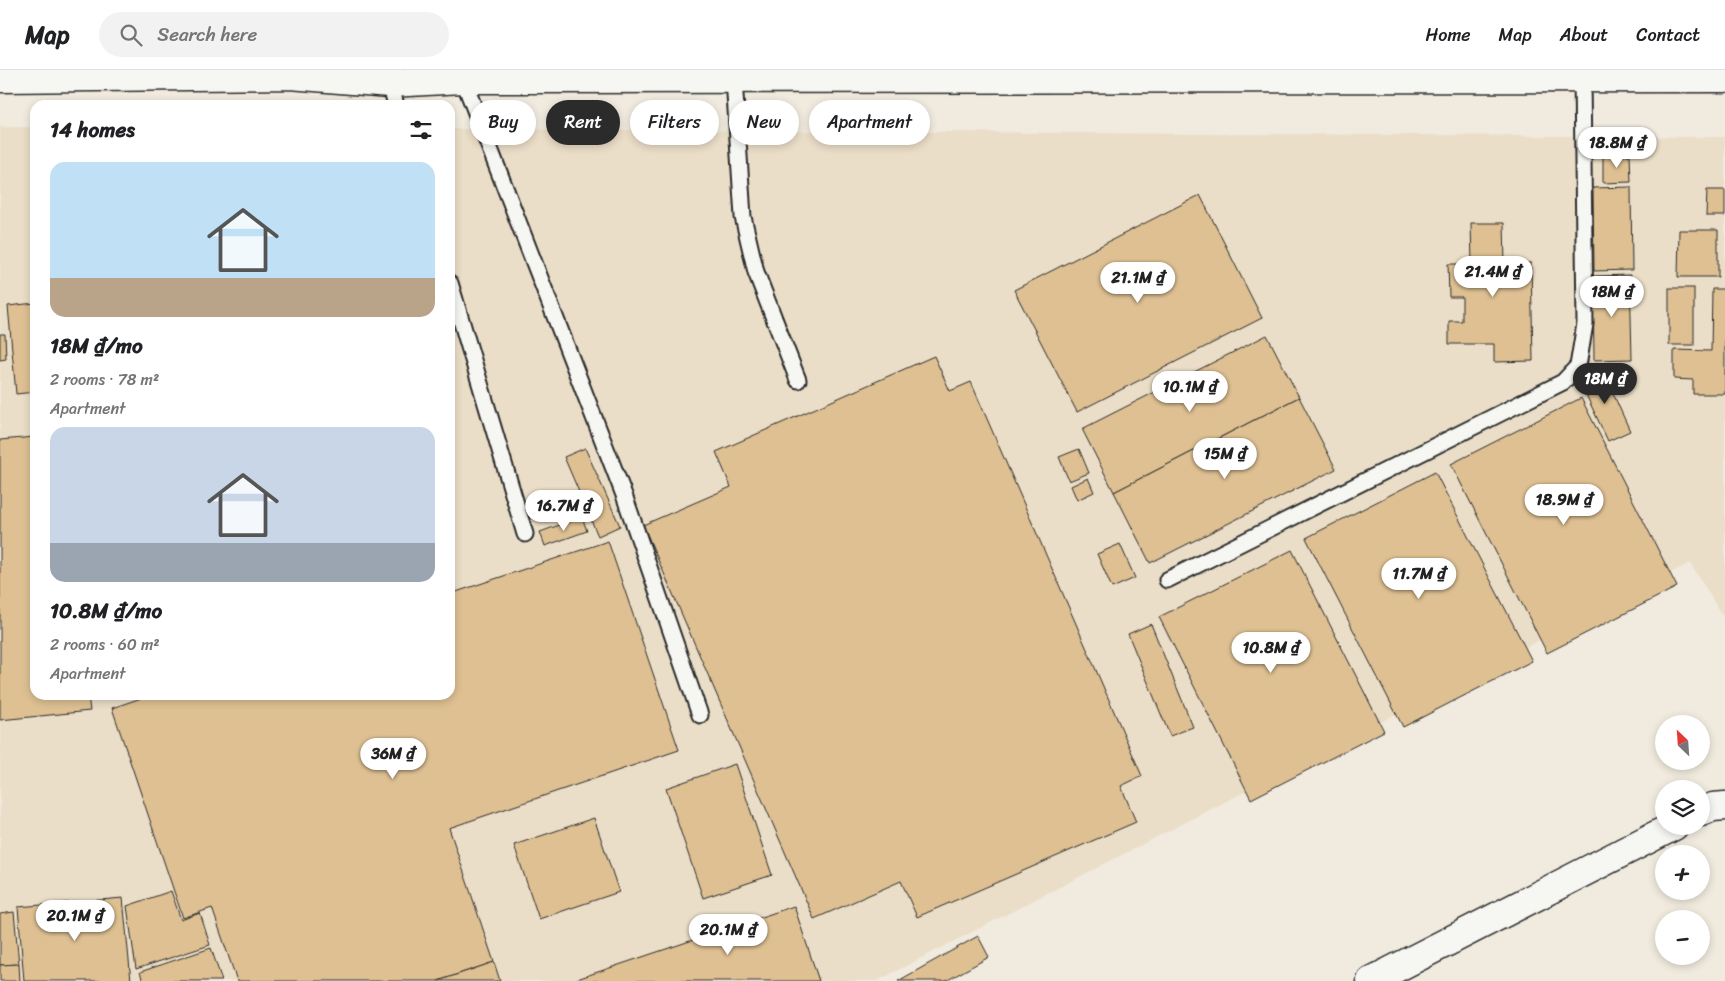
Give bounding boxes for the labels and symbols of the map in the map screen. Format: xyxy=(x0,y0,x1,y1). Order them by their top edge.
pin: 18.8M ₫ xyxy=(1571,126,1663,169)
pin: 21.4M ₫ xyxy=(1447,256,1539,298)
pin: 21.1M ₫ xyxy=(1092,262,1184,304)
pin: 18M ₫ xyxy=(1577,276,1647,318)
pin: 18M ₫ xyxy=(1570,362,1640,405)
pin: 10.1M ₫ xyxy=(1144,370,1236,413)
pin: 15M ₫ xyxy=(1190,438,1260,480)
pin: 18.9M ₫ xyxy=(1518,484,1610,526)
pin: 16.7M ₫ xyxy=(518,490,610,532)
pin: 11.7M ₫ xyxy=(1373,558,1465,600)
pin: 10.8M ₫ xyxy=(1225,632,1317,674)
north arrow xyxy=(1655,715,1710,770)
pin: 36M ₫ xyxy=(358,738,428,780)
pin: 20.1M ₫ xyxy=(29,900,121,942)
pin: 20.1M ₫ xyxy=(682,914,774,956)

